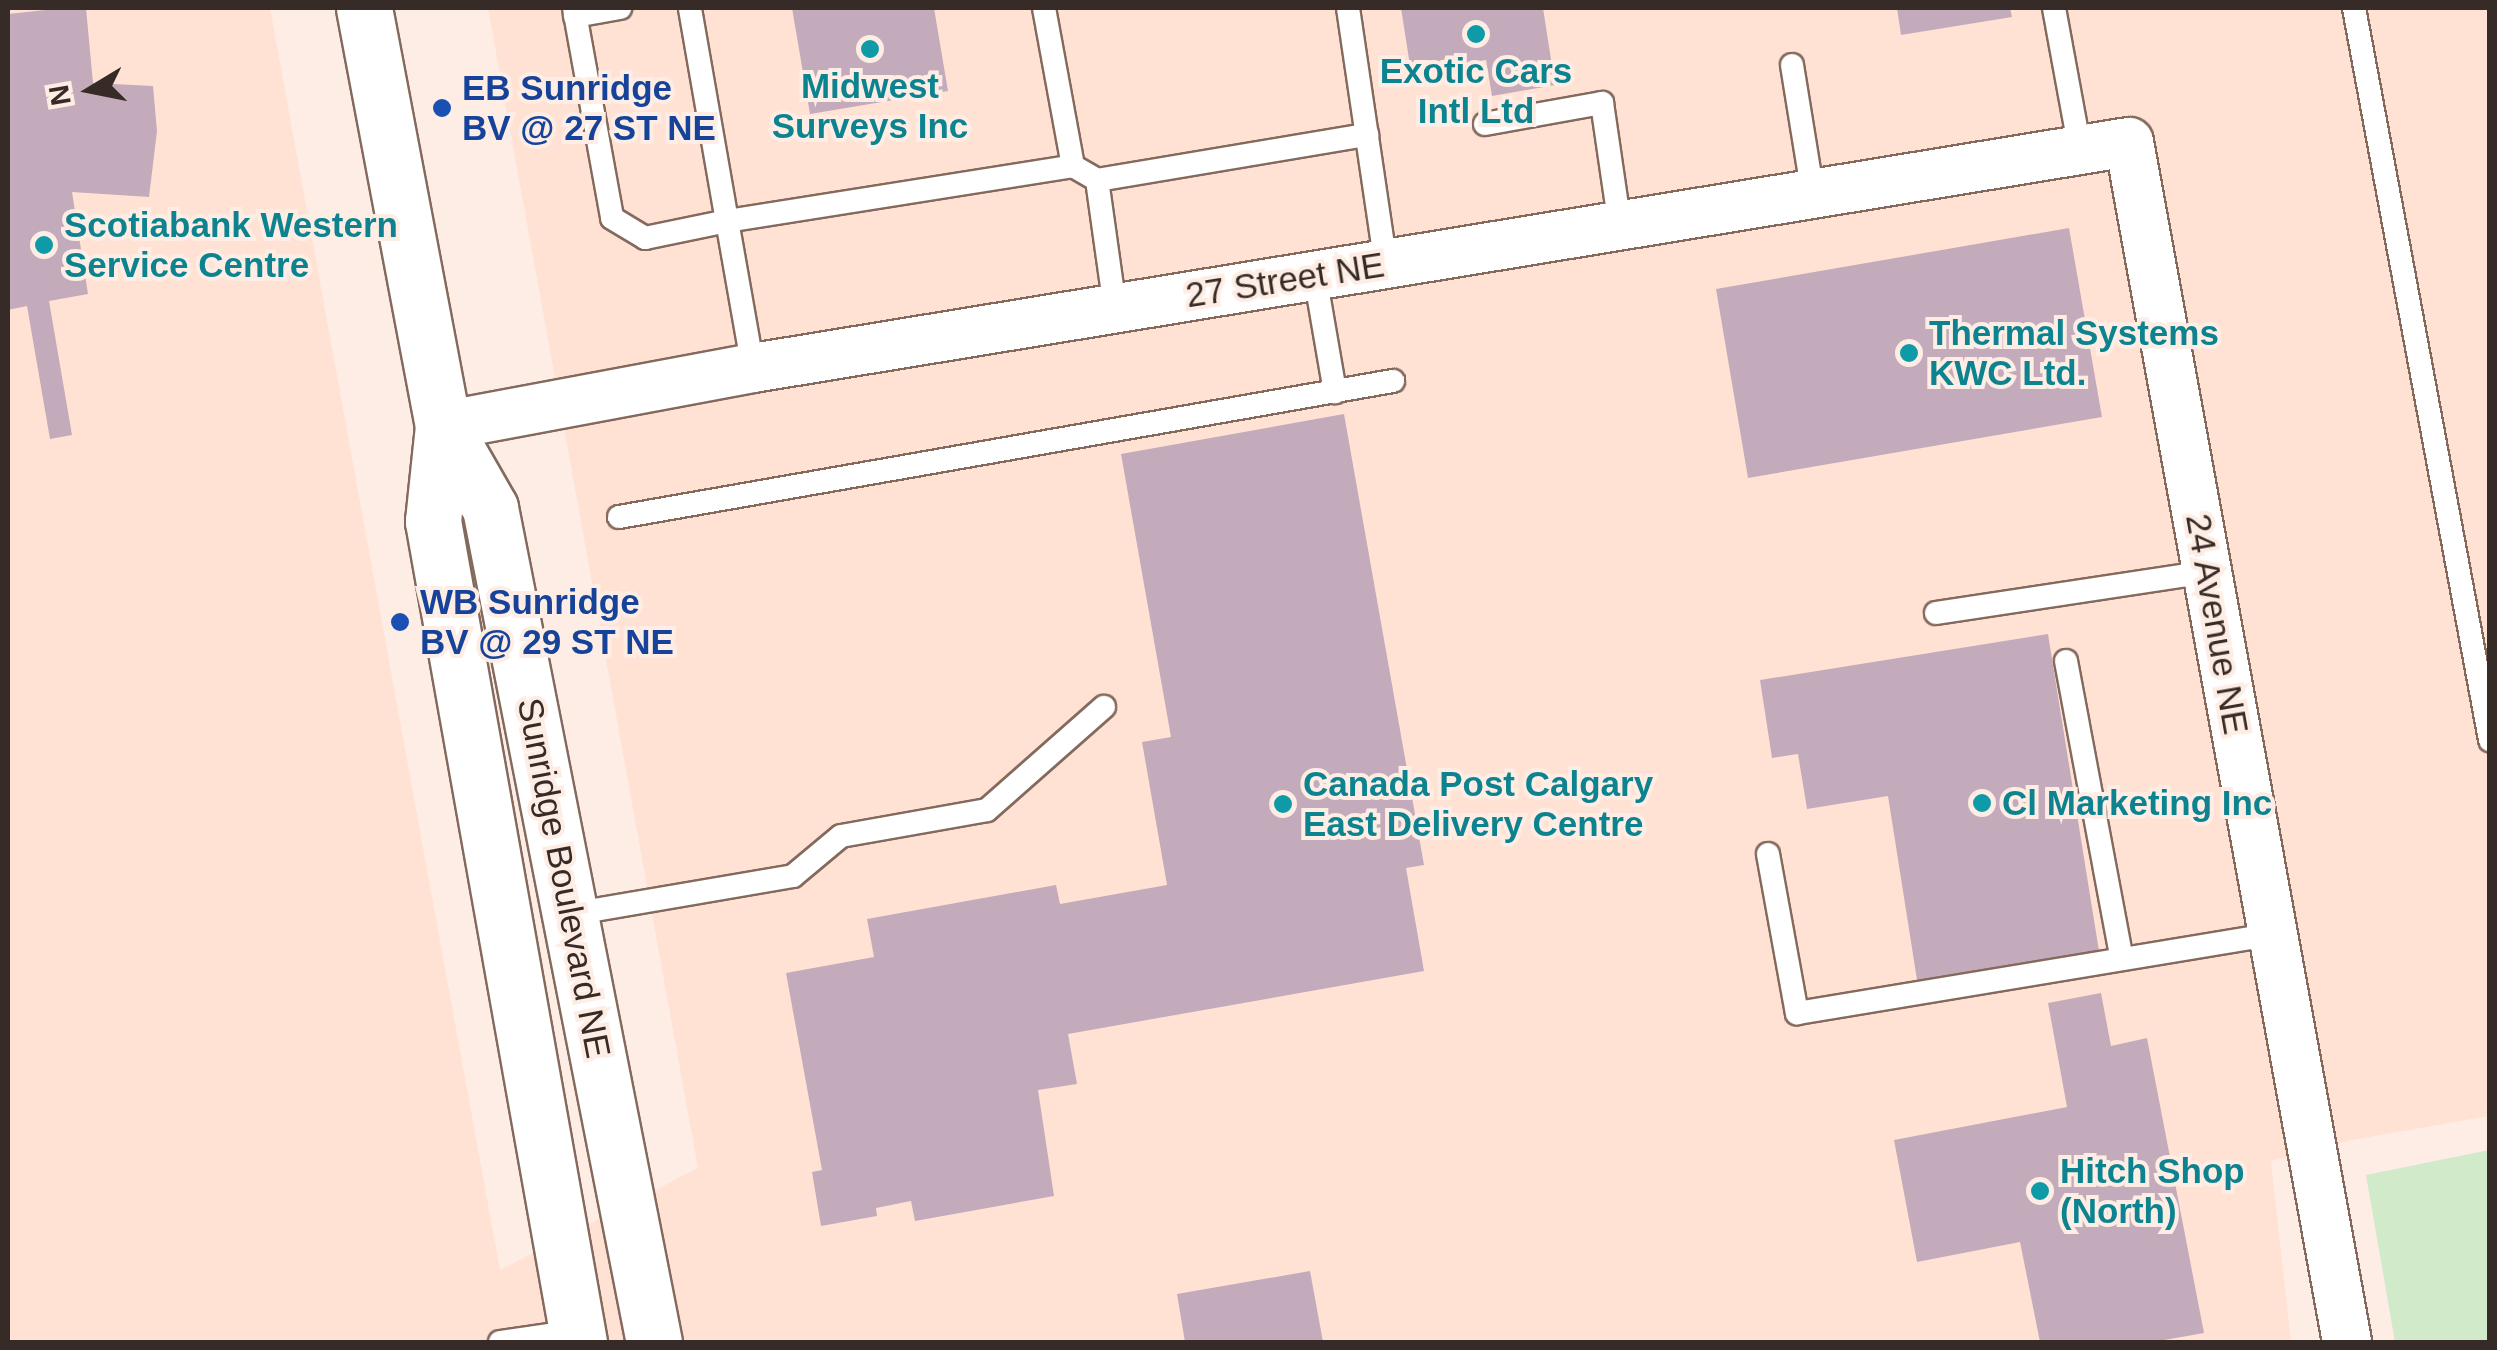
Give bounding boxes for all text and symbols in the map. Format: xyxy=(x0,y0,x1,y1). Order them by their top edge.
marker: Exotic Cars Intl Ltd xyxy=(1465,23,1487,45)
marker: Midwest Surveys Inc xyxy=(859,38,881,60)
north arrow xyxy=(40,40,140,140)
place label: Exotic Cars Intl Ltd xyxy=(1380,50,1572,132)
place label: Midwest Surveys Inc xyxy=(772,65,968,147)
place label: EB Sunridge BV @ 27 ST NE xyxy=(462,67,716,149)
text: N xyxy=(43,83,77,108)
marker: EB Sunridge BV @ 27 ST NE xyxy=(431,97,453,119)
place label: Scotiabank Western Service Centre xyxy=(64,204,398,286)
marker: Scotiabank Western Service Centre xyxy=(33,234,55,256)
street label: 27 Street NE xyxy=(1183,244,1387,316)
place label: Thermal Systems KWC Ltd. xyxy=(1929,312,2219,394)
marker: Thermal Systems KWC Ltd. xyxy=(1898,342,1920,364)
street label: 24 Avenue NE xyxy=(2177,510,2257,738)
place label: WB Sunridge BV @ 29 ST NE xyxy=(420,581,674,663)
marker: WB Sunridge BV @ 29 ST NE xyxy=(389,611,411,633)
street label: Sunridge Boulevard NE xyxy=(508,694,620,1062)
place label: Canada Post Calgary East Delivery Centre xyxy=(1303,763,1653,845)
place label: Cl Marketing Inc xyxy=(2002,782,2272,824)
marker: Cl Marketing Inc xyxy=(1971,792,1993,814)
marker: Canada Post Calgary East Delivery Centre xyxy=(1272,793,1294,815)
place label: Hitch Shop (North) xyxy=(2060,1150,2245,1232)
marker: Hitch Shop (North) xyxy=(2029,1180,2051,1202)

